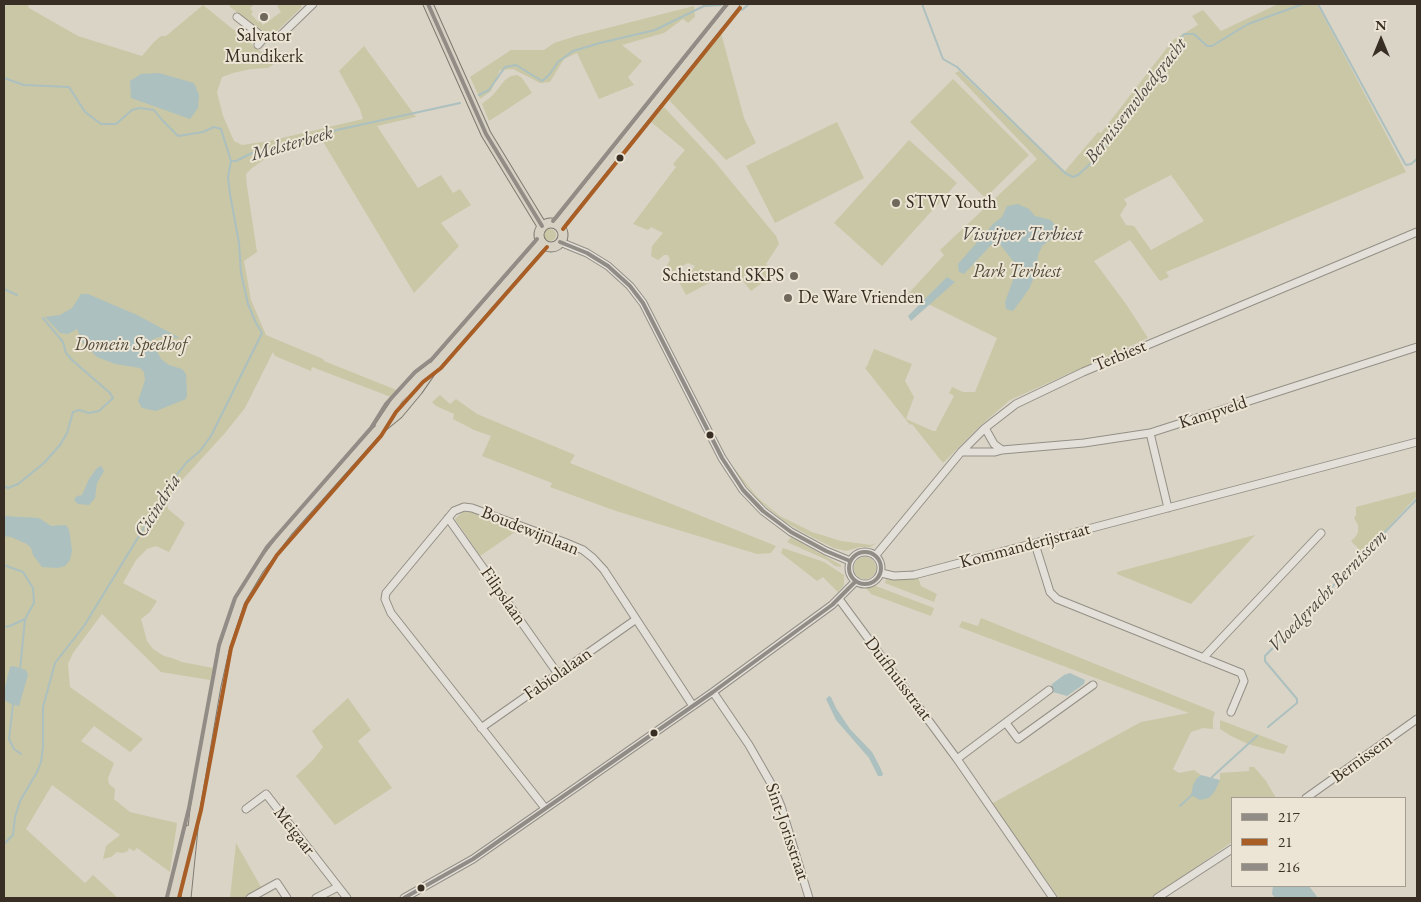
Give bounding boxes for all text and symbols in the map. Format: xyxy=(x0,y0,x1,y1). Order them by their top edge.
marker: Salvator Mundikerk xyxy=(258,11,270,23)
north arrow xyxy=(1356,15,1406,65)
text: N xyxy=(1375,16,1387,34)
place label: Salvator Mundikerk xyxy=(225,25,303,68)
water label: Bernissemvloedgracht xyxy=(1080,34,1192,168)
water label: Melsterbeek xyxy=(248,121,336,167)
unlabelled marker xyxy=(615,153,625,163)
place label: STVV Youth xyxy=(906,192,997,214)
marker: STVV Youth xyxy=(890,197,902,209)
water label: Visvijver Terbiest xyxy=(961,224,1083,246)
park label: Park Terbiest xyxy=(973,261,1061,283)
place label: Schietstand SKPS xyxy=(662,265,784,287)
marker: Schietstand SKPS xyxy=(788,270,800,282)
place label: De Ware Vrienden xyxy=(798,287,924,309)
marker: De Ware Vrienden xyxy=(782,292,794,304)
park label: Domein Speelhof xyxy=(74,334,188,356)
street label: Terbiest xyxy=(1090,335,1150,377)
street label: Kampveld xyxy=(1176,392,1250,434)
unlabelled marker xyxy=(705,430,715,440)
water label: Cicindria xyxy=(130,470,186,542)
street label: Boudewijnlaan xyxy=(478,502,582,560)
street label: Kommanderijstraat xyxy=(958,518,1092,574)
water label: Vloedgracht Bernissem xyxy=(1264,525,1392,657)
street label: Filipslaan xyxy=(475,563,531,629)
street label: Duifhuisstraat xyxy=(859,633,937,725)
street label: Fabiolalaan xyxy=(520,643,596,705)
unlabelled marker xyxy=(649,728,659,738)
street label: Bernissem xyxy=(1327,730,1397,788)
street label: Sint-Jorisstraat xyxy=(760,780,814,884)
legend xyxy=(1231,797,1406,887)
street label: Meigaar xyxy=(268,802,320,860)
text: 217 xyxy=(1278,807,1300,826)
text: 21 xyxy=(1278,832,1292,851)
text: 216 xyxy=(1278,857,1300,876)
unlabelled marker xyxy=(416,883,426,893)

